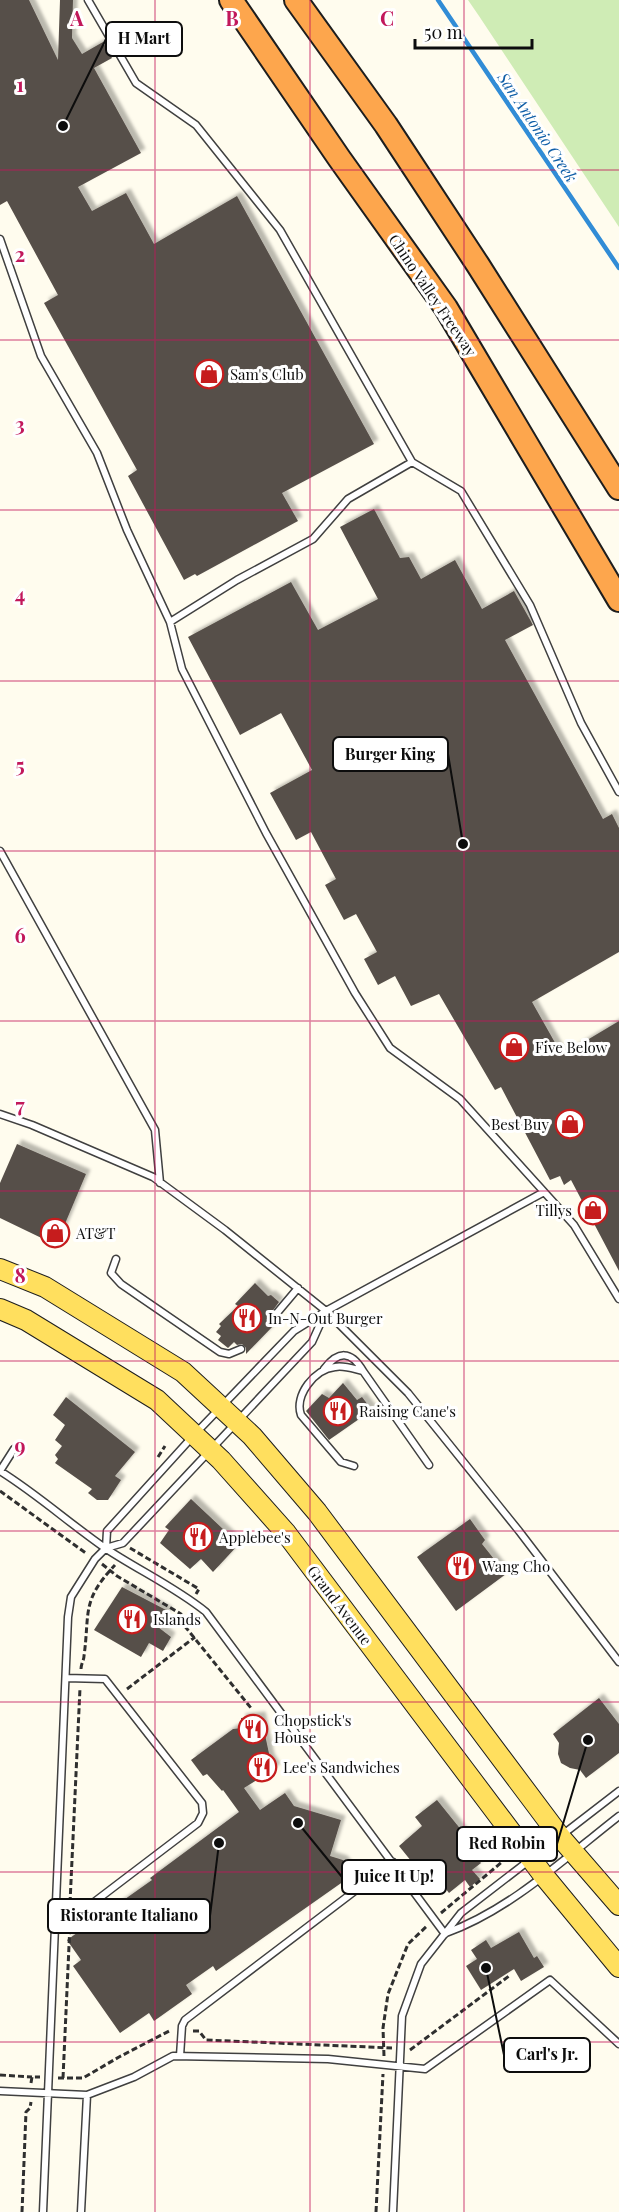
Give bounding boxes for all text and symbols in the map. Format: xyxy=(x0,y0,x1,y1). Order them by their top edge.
text: A xyxy=(69,4,84,31)
text: B xyxy=(225,4,239,31)
text: C xyxy=(380,4,394,31)
scale bar xyxy=(415,12,532,50)
text: 50 m xyxy=(424,20,463,44)
callout: H Mart xyxy=(106,22,182,56)
text: H Mart xyxy=(118,27,171,48)
water label: San Antonio Creek xyxy=(493,67,583,186)
text: 1 xyxy=(16,70,24,97)
street label: Chino Valley Freeway xyxy=(385,230,482,360)
text: 2 xyxy=(15,240,25,267)
shop icon: Sam's Club xyxy=(193,358,225,390)
place label: Sam's Club xyxy=(230,364,304,384)
text: 3 xyxy=(15,410,25,437)
text: 4 xyxy=(15,580,25,607)
callout: Burger King xyxy=(333,737,448,771)
text: Burger King xyxy=(345,743,435,764)
text: 5 xyxy=(15,751,25,778)
text: 6 xyxy=(14,921,26,948)
shop icon: Five Below xyxy=(498,1031,530,1063)
place label: Five Below xyxy=(535,1037,608,1057)
text: 7 xyxy=(15,1091,25,1118)
shop icon: Best Buy xyxy=(554,1108,586,1140)
place label: Best Buy xyxy=(491,1114,549,1134)
shop icon: Tillys xyxy=(577,1194,609,1226)
place label: Tillys xyxy=(536,1200,572,1220)
shop icon: AT&T xyxy=(39,1217,71,1249)
place label: AT&T xyxy=(75,1223,116,1243)
text: 8 xyxy=(14,1261,26,1288)
restaurant icon: In-N-Out Burger xyxy=(231,1302,263,1334)
place label: In-N-Out Burger xyxy=(268,1308,383,1328)
restaurant icon: Raising Cane's xyxy=(322,1395,354,1427)
place label: Raising Cane's xyxy=(359,1401,456,1421)
text: 9 xyxy=(14,1431,26,1458)
restaurant icon: Applebee's xyxy=(182,1521,214,1553)
place label: Applebee's xyxy=(218,1527,291,1547)
restaurant icon: Wang Cho xyxy=(445,1550,477,1582)
place label: Wang Cho xyxy=(481,1556,550,1576)
street label: Grand Avenue xyxy=(303,1561,377,1649)
restaurant icon: Islands xyxy=(116,1603,148,1635)
place label: Islands xyxy=(153,1609,201,1629)
place label: Chopstick's House xyxy=(274,1710,352,1747)
restaurant icon: Chopstick's House xyxy=(237,1713,269,1745)
restaurant icon: Lee's Sandwiches xyxy=(246,1751,278,1783)
place label: Lee's Sandwiches xyxy=(283,1757,400,1777)
callout: Red Robin xyxy=(457,1827,557,1861)
text: Red Robin xyxy=(469,1832,546,1853)
callout: Juice It Up! xyxy=(342,1860,446,1894)
text: Juice It Up! xyxy=(353,1865,434,1886)
callout: Ristorante Italiano xyxy=(48,1899,210,1933)
text: Ristorante Italiano xyxy=(60,1904,198,1925)
callout: Carl's Jr. xyxy=(504,2038,590,2072)
text: Carl's Jr. xyxy=(516,2043,578,2064)

